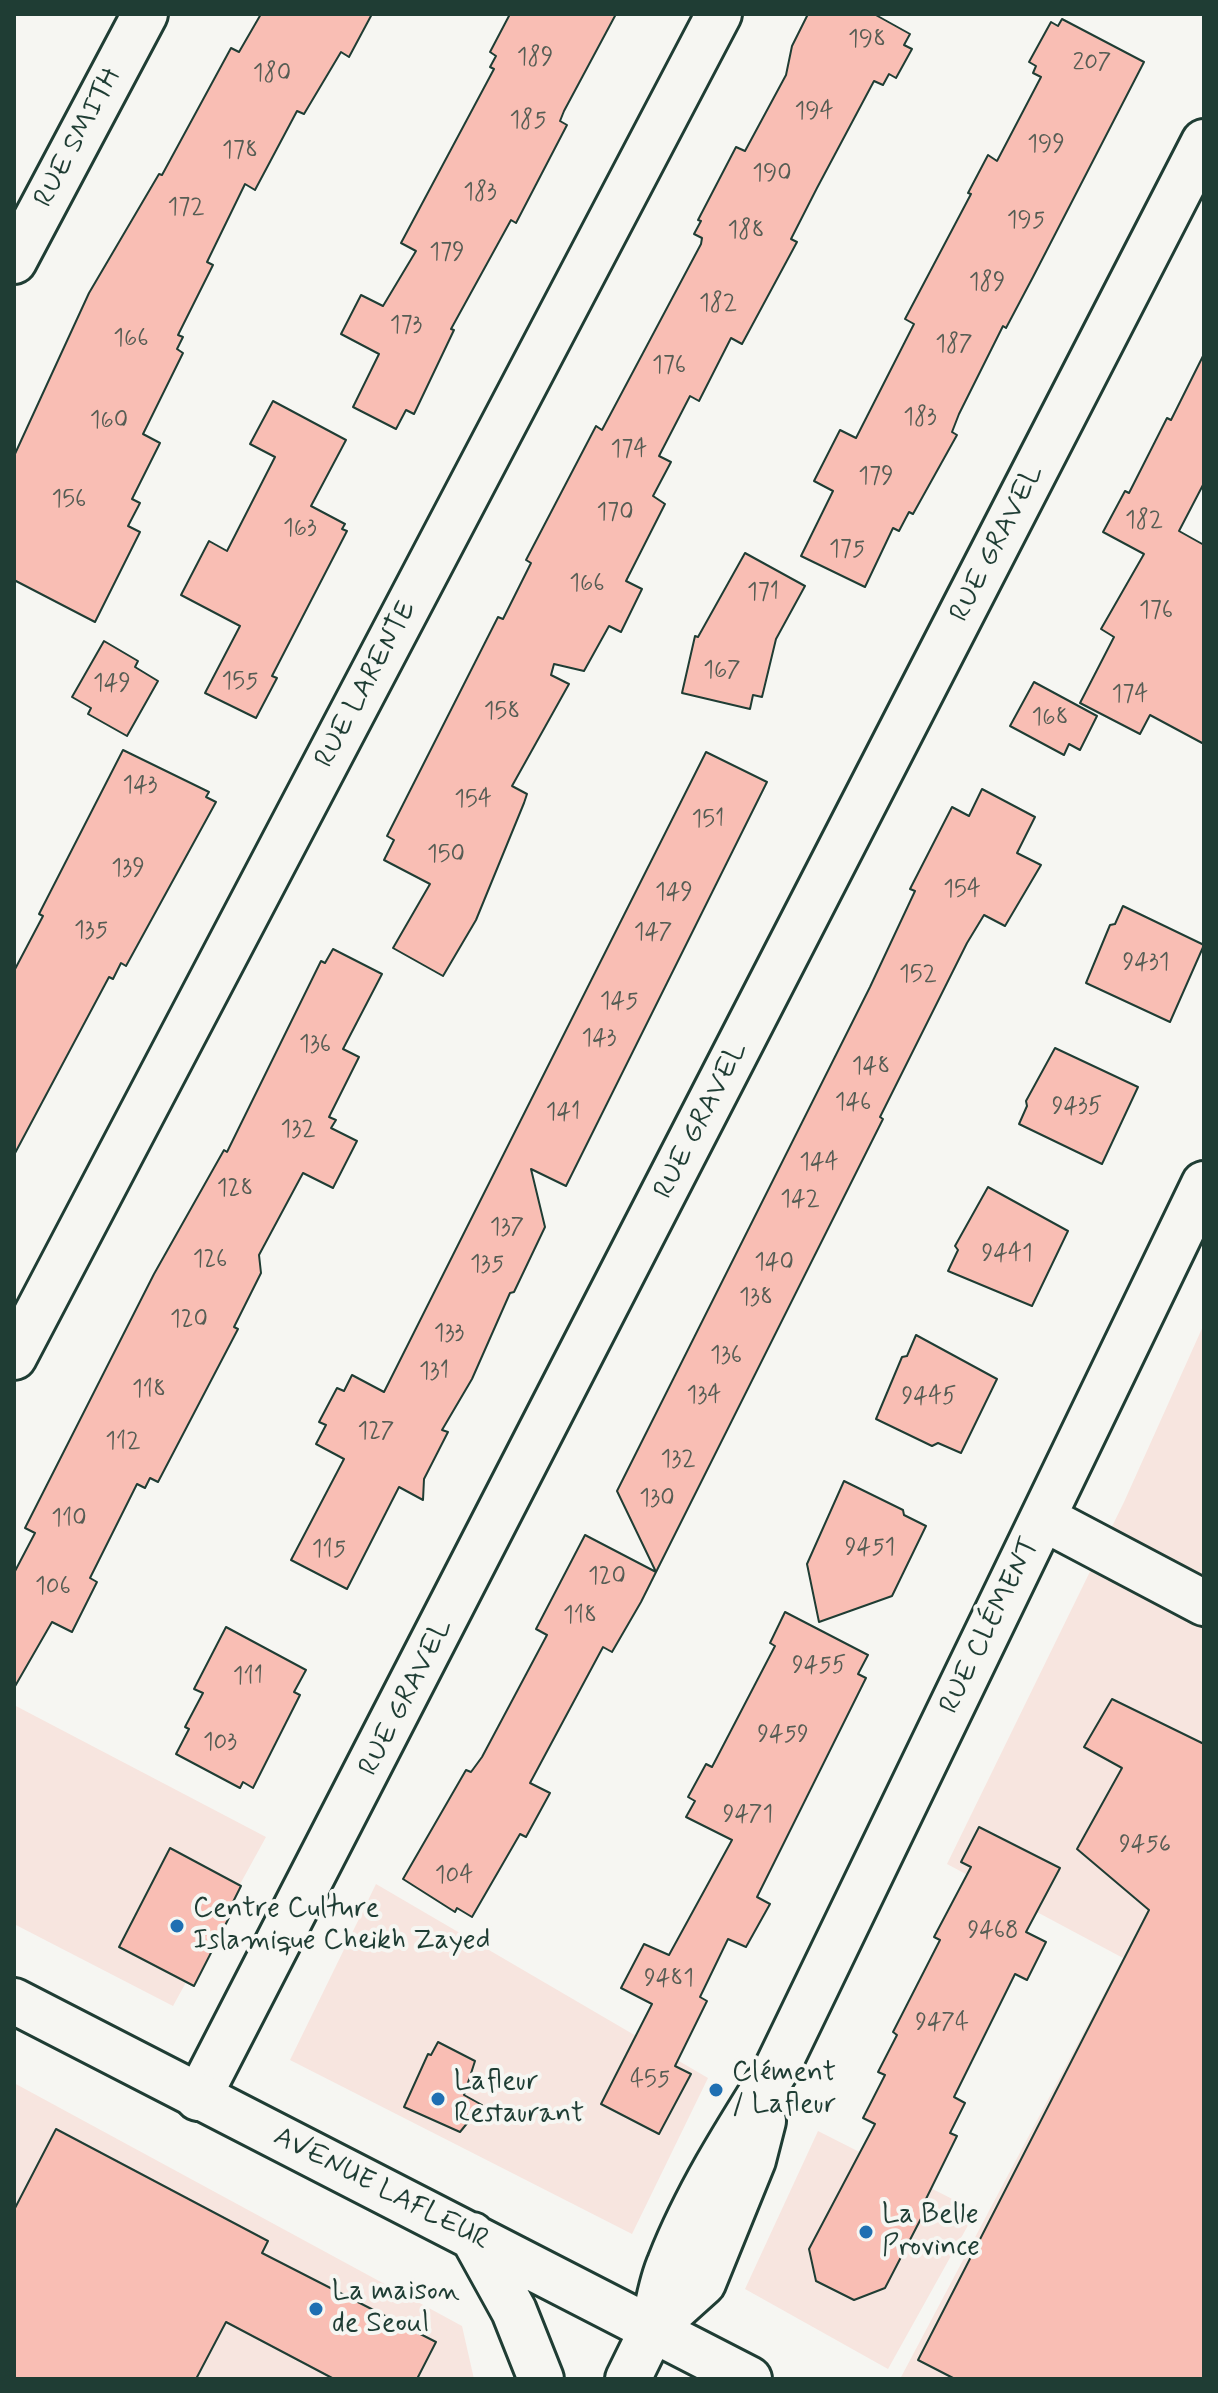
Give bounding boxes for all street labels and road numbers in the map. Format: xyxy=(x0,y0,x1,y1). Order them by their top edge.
street label: RUE SMITH xyxy=(28,62,130,214)
street label: RUE GRAVEL xyxy=(944,460,1052,628)
street label: RUE LARENTE xyxy=(309,596,425,774)
street label: RUE GRAVEL xyxy=(648,1037,756,1205)
street label: RUE CLÉMENT xyxy=(934,1532,1048,1720)
street label: RUE GRAVEL xyxy=(353,1614,461,1782)
street label: AVENUE LAFLEUR xyxy=(267,2121,495,2259)

